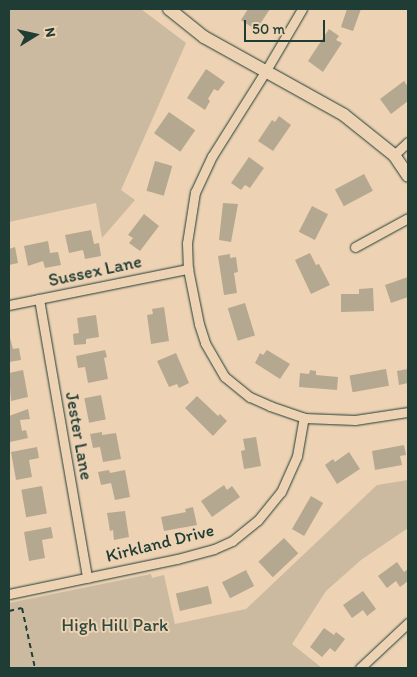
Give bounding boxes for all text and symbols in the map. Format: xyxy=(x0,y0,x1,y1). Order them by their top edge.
north arrow xyxy=(10,10,60,60)
scale bar xyxy=(247,10,328,42)
text: 50 m xyxy=(252,20,285,38)
text: N xyxy=(41,26,59,38)
street label: Sussex Lane xyxy=(46,251,144,291)
street label: Jester Lane xyxy=(61,390,97,482)
street label: Kirkland Drive xyxy=(104,519,216,567)
park label: High Hill Park xyxy=(62,614,168,636)

